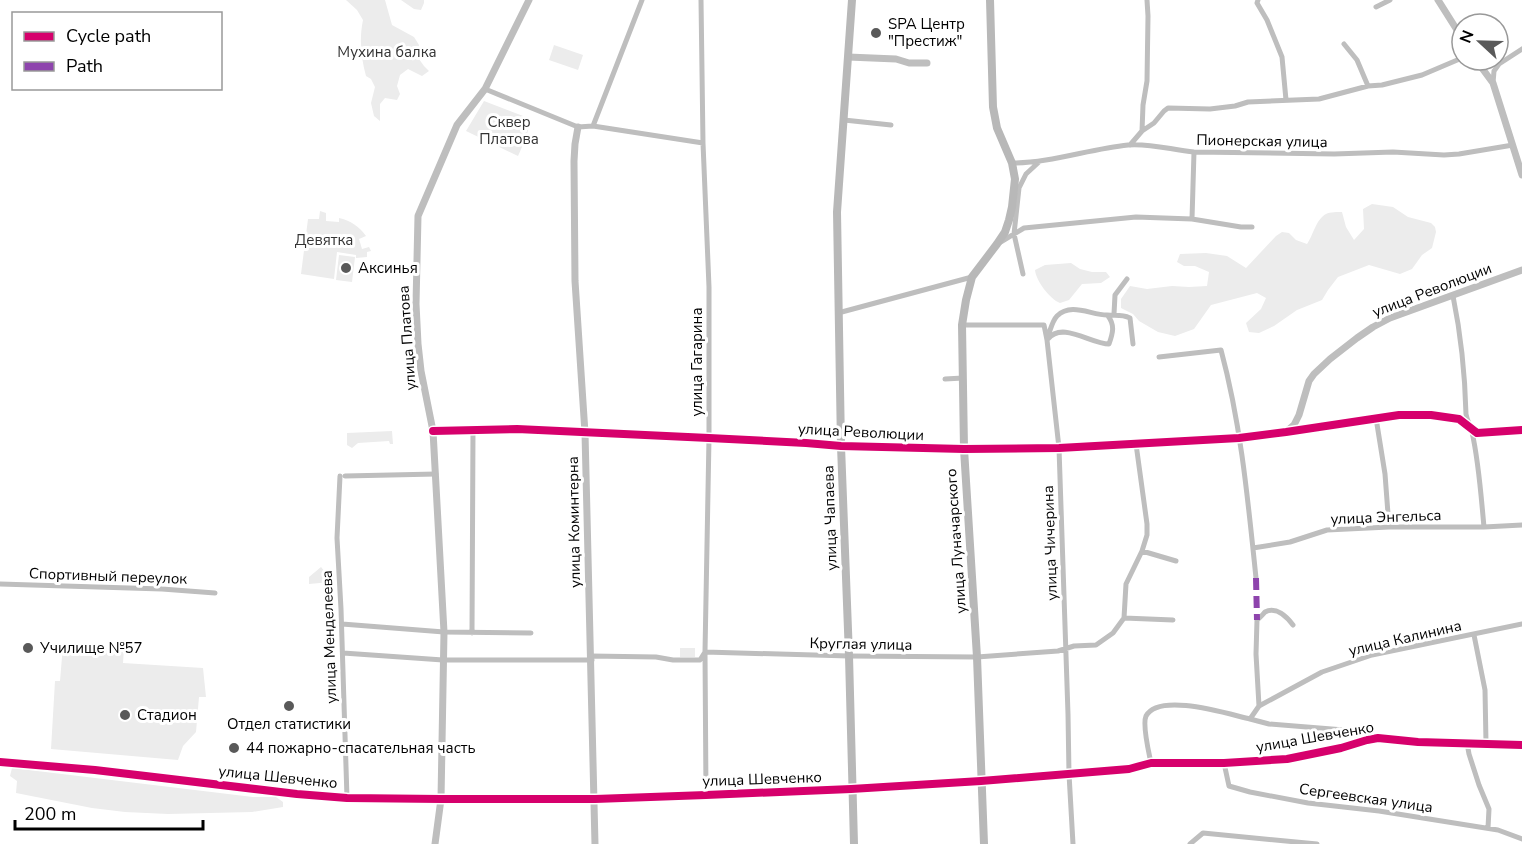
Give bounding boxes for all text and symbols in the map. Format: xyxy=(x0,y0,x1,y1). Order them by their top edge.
legend xyxy=(12,12,222,90)
north arrow xyxy=(1450,12,1510,72)
place label: SPA Центр "Престиж" xyxy=(888,14,965,51)
text: Cycle path xyxy=(66,24,151,48)
marker: SPA Центр "Престиж" xyxy=(869,26,883,40)
text: N xyxy=(1455,27,1479,46)
park label: Мухина балка xyxy=(337,42,437,62)
text: Path xyxy=(66,54,103,78)
park label: Сквер Платова xyxy=(479,112,539,149)
street label: Пионерская улица xyxy=(1196,130,1328,152)
park label: Девятка xyxy=(295,230,353,250)
place label: Аксинья xyxy=(358,258,418,278)
street label: улица Революции xyxy=(1369,258,1495,322)
marker: Аксинья xyxy=(339,261,353,275)
street label: улица Платова xyxy=(393,285,421,391)
street label: улица Гагарина xyxy=(687,307,707,417)
street label: улица Революции xyxy=(797,419,925,445)
street label: улица Коминтерна xyxy=(563,456,585,588)
street label: улица Чапаева xyxy=(818,465,842,571)
street label: улица Луначарского xyxy=(941,468,971,614)
street label: улица Чичерина xyxy=(1038,485,1062,601)
street label: улица Энгельса xyxy=(1330,505,1442,529)
street label: Спортивный переулок xyxy=(28,563,188,589)
street label: улица Менделеева xyxy=(317,570,341,704)
street label: улица Калинина xyxy=(1347,615,1463,661)
street label: Круглая улица xyxy=(809,633,913,655)
place label: Училище №57 xyxy=(39,638,143,658)
marker: Училище №57 xyxy=(21,641,35,655)
marker: Отдел статистики xyxy=(282,699,296,713)
place label: Стадион xyxy=(137,705,197,725)
marker: Стадион xyxy=(118,708,132,722)
place label: Отдел статистики xyxy=(227,714,351,734)
street label: улица Шевченко xyxy=(1254,717,1376,757)
place label: 44 пожарно-спасательная часть xyxy=(246,738,476,758)
marker: 44 пожарно-спасательная часть xyxy=(227,741,241,755)
street label: улица Шевченко xyxy=(218,761,338,793)
street label: улица Шевченко xyxy=(702,767,822,791)
street label: Сергеевская улица xyxy=(1298,779,1434,817)
scale bar xyxy=(15,793,202,831)
text: 200 m xyxy=(24,802,76,826)

